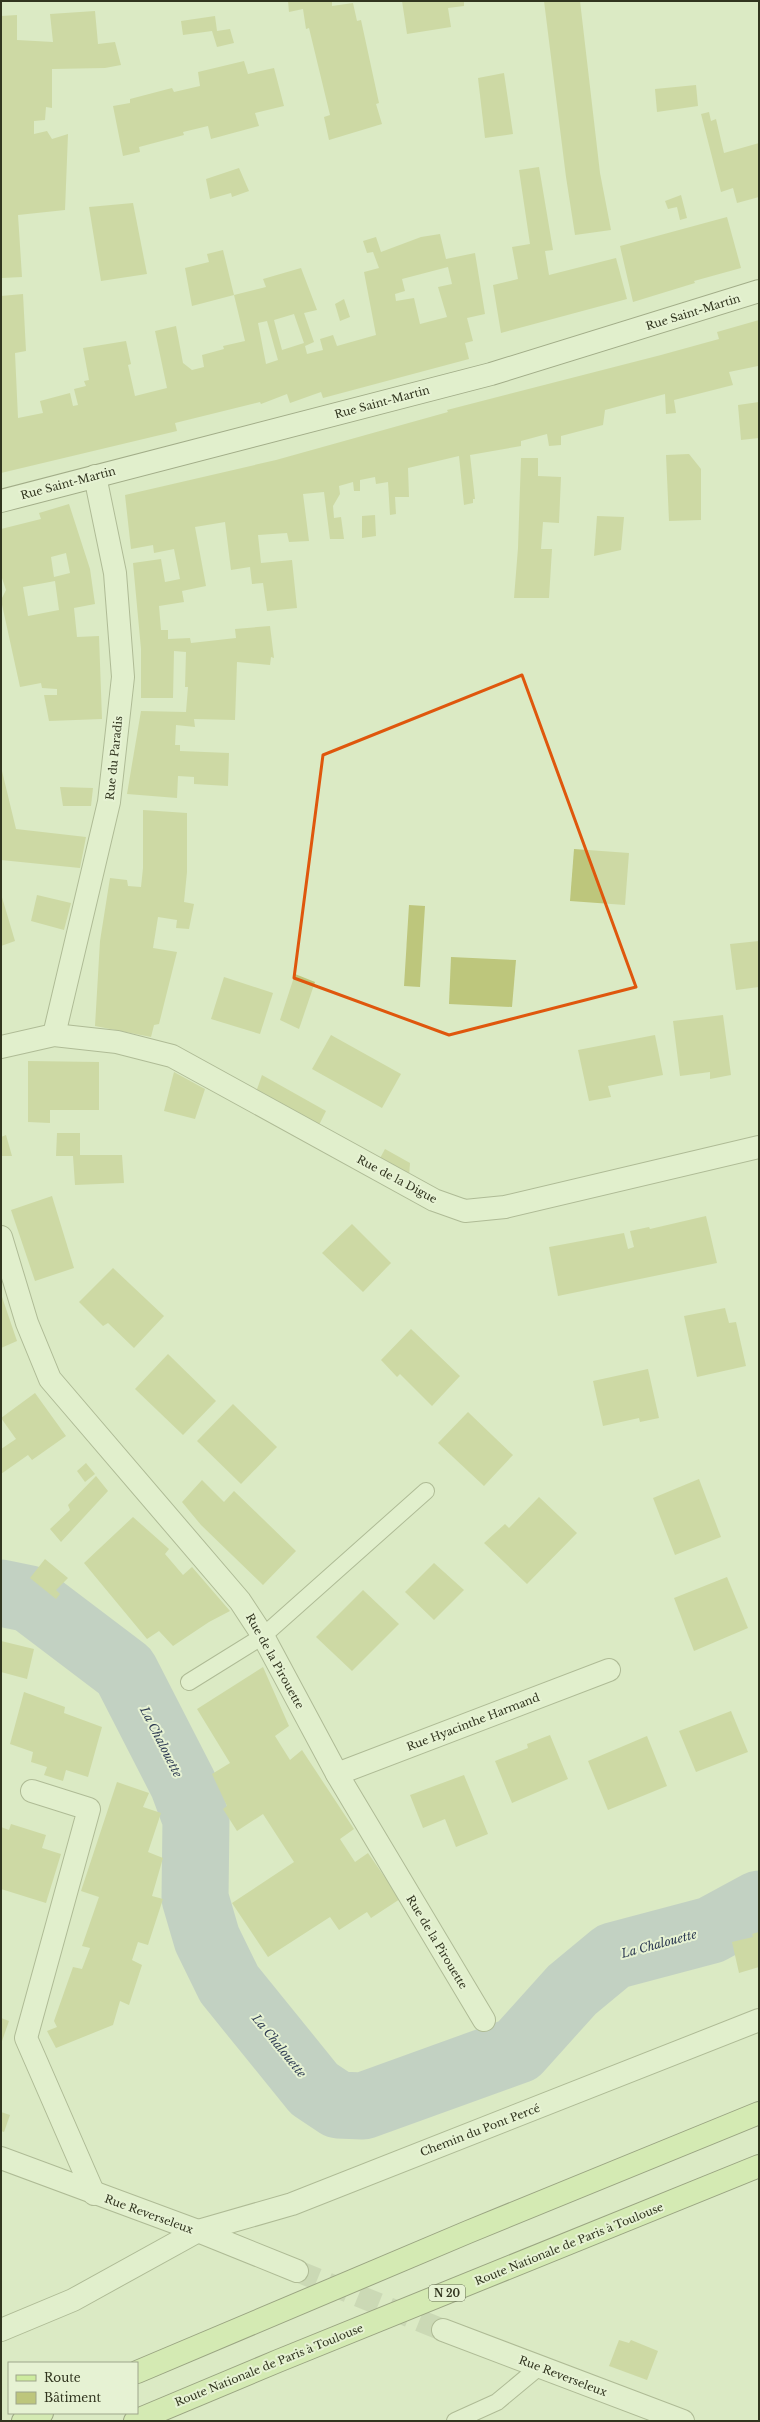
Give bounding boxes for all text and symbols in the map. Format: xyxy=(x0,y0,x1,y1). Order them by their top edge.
street label: Rue Saint-Martin xyxy=(644,291,742,333)
street label: Rue Saint-Martin xyxy=(333,382,432,421)
street label: Rue Saint-Martin xyxy=(19,463,118,502)
street label: Rue du Paradis xyxy=(103,715,125,801)
street label: Rue de la Digue xyxy=(354,1152,440,1206)
street label: Rue de la Pirouette xyxy=(243,1611,307,1711)
street label: Rue Hyacinthe Harmand xyxy=(405,1690,542,1754)
water label: La Chalouette xyxy=(137,1703,186,1780)
street label: Rue de la Pirouette xyxy=(403,1893,471,1991)
water label: La Chalouette xyxy=(619,1926,699,1961)
water label: La Chalouette xyxy=(249,2010,310,2081)
street label: Chemin du Pont Percé xyxy=(418,2101,542,2159)
street label: Rue Reverseleux xyxy=(103,2191,196,2237)
street label: Route Nationale de Paris à Toulouse xyxy=(473,2200,665,2288)
road number: N 20 xyxy=(429,2285,465,2301)
street label: Route Nationale de Paris à Toulouse xyxy=(173,2321,365,2409)
street label: Rue Reverseleux xyxy=(517,2353,609,2399)
legend xyxy=(8,2362,138,2414)
text: Route xyxy=(44,2370,81,2385)
text: Bâtiment xyxy=(44,2390,102,2405)

